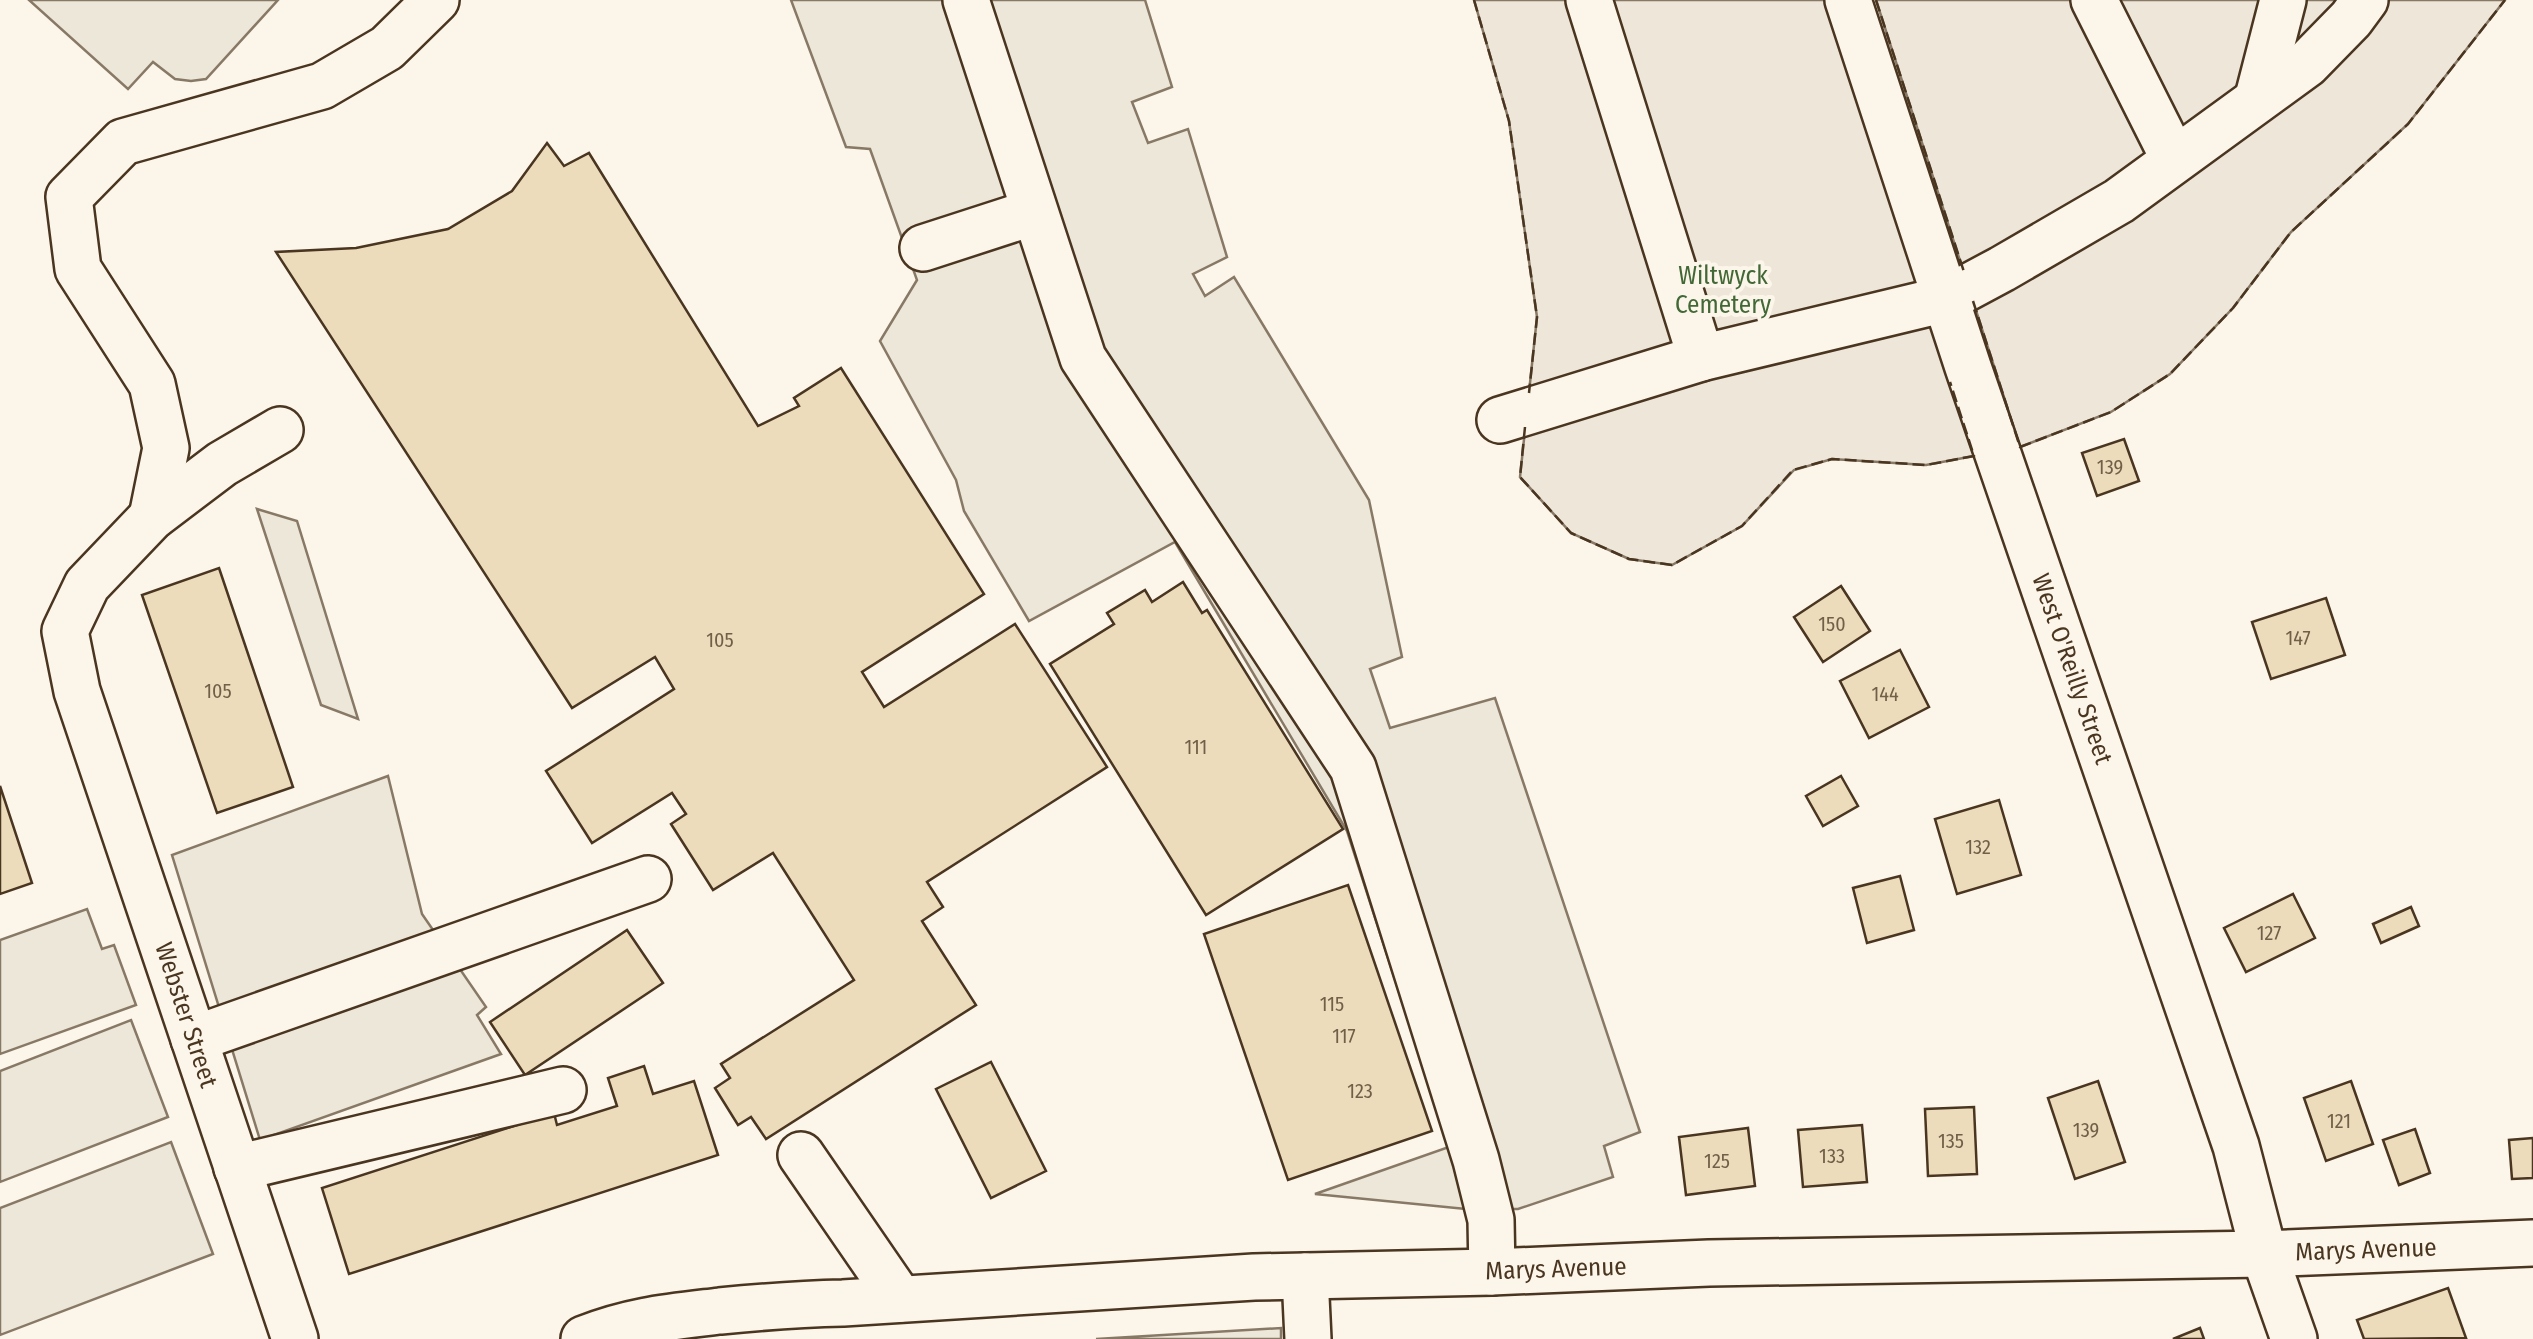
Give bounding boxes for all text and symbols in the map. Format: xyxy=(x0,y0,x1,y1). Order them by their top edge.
park label: Wiltwyck Cemetery xyxy=(1675,261,1771,320)
house number: 139 xyxy=(2097,455,2123,479)
street label: West O'Reilly Street xyxy=(2025,570,2119,769)
house number: 150 xyxy=(1818,612,1846,636)
house number: 147 xyxy=(2285,626,2311,650)
house number: 105 xyxy=(706,628,734,652)
house number: 105 xyxy=(204,679,232,703)
house number: 144 xyxy=(1871,682,1899,706)
house number: 111 xyxy=(1185,735,1207,759)
house number: 132 xyxy=(1965,835,1991,859)
house number: 127 xyxy=(2257,921,2281,945)
street label: Webster Street xyxy=(148,939,224,1092)
house number: 115 xyxy=(1320,992,1344,1016)
house number: 117 xyxy=(1332,1024,1356,1048)
house number: 123 xyxy=(1347,1079,1373,1103)
house number: 121 xyxy=(2327,1109,2351,1133)
house number: 139 xyxy=(2073,1118,2099,1142)
house number: 135 xyxy=(1938,1129,1964,1153)
house number: 133 xyxy=(1819,1144,1845,1168)
house number: 125 xyxy=(1704,1149,1730,1173)
street label: Marys Avenue xyxy=(2295,1233,2437,1267)
street label: Marys Avenue xyxy=(1485,1252,1627,1286)

